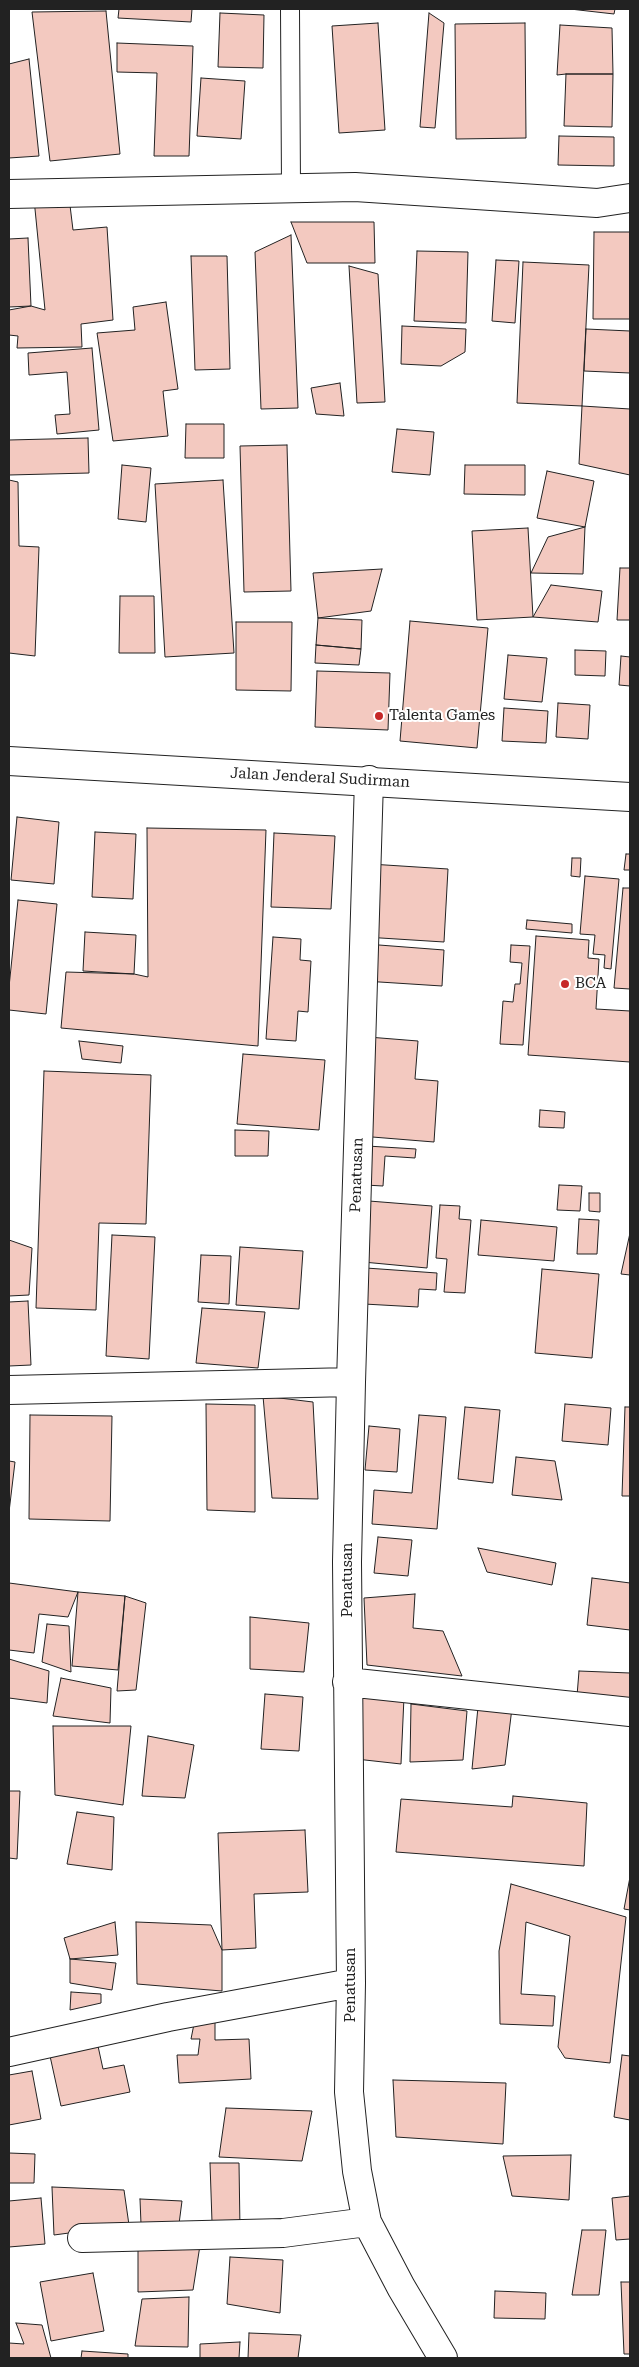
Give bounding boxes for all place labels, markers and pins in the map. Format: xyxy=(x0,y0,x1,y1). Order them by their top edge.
place label: Talenta Games xyxy=(389,707,495,725)
marker: Talenta Games xyxy=(373,710,385,722)
place label: BCA xyxy=(575,975,606,993)
marker: BCA xyxy=(559,978,571,990)

